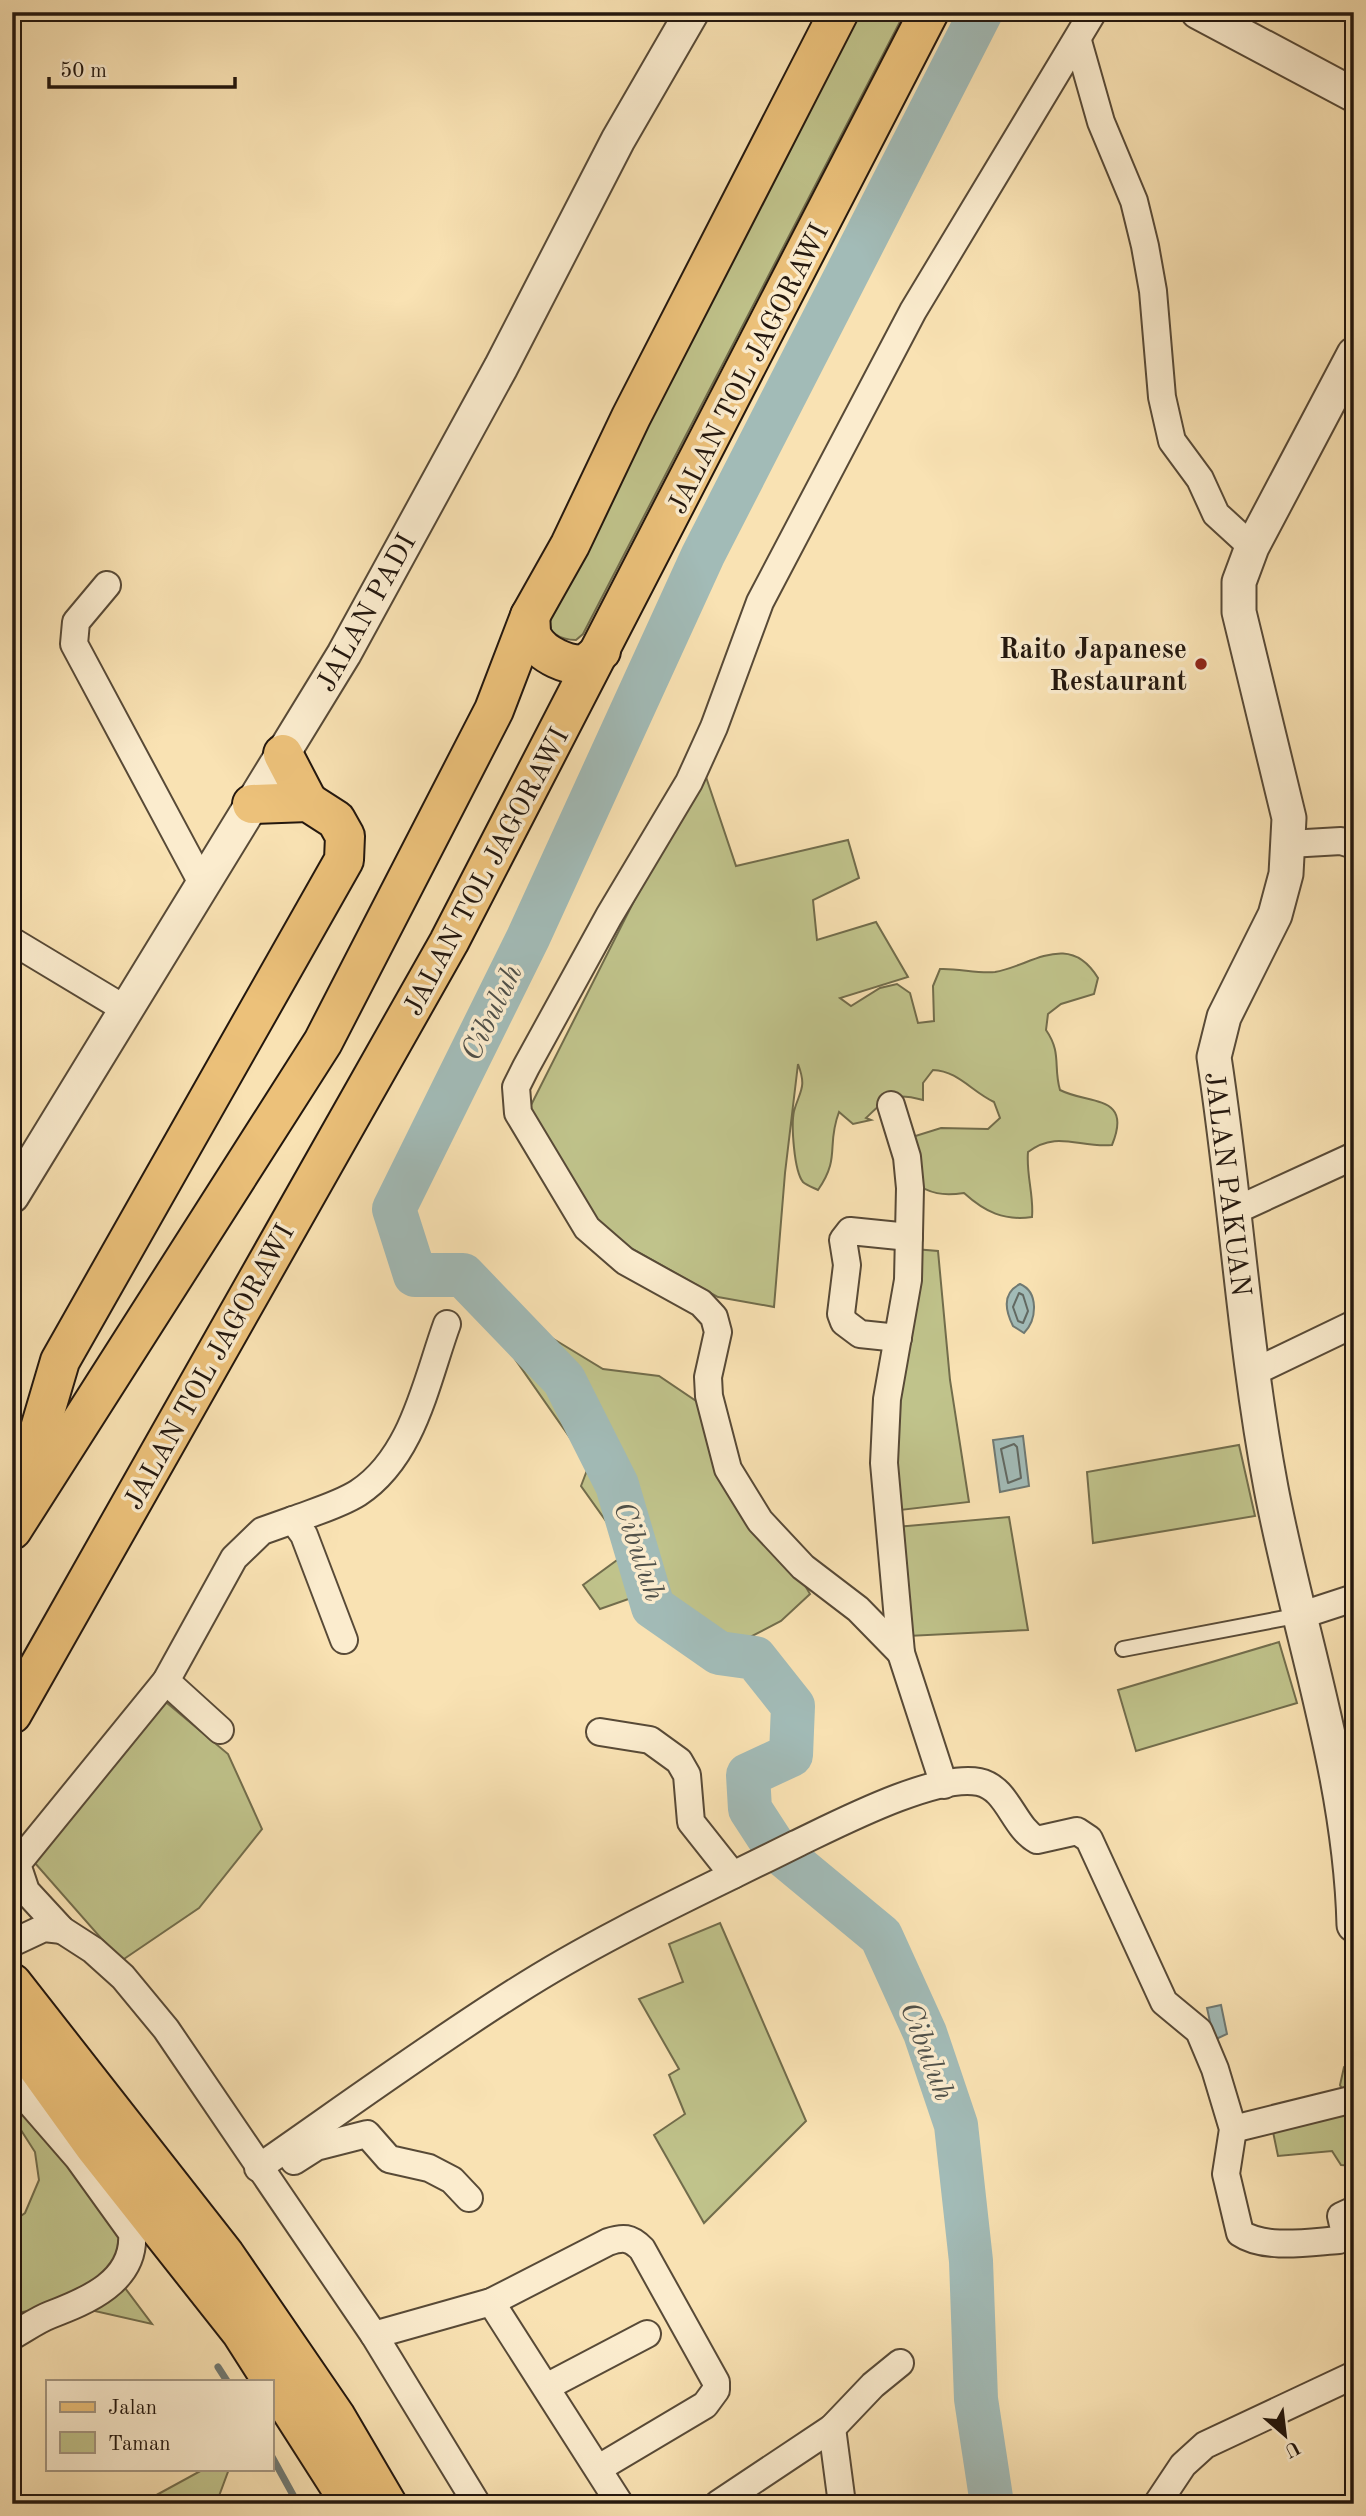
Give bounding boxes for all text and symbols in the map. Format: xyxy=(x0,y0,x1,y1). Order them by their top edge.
scale bar xyxy=(49,46,234,90)
text: 50 m xyxy=(60,61,107,82)
street label: JALAN TOL JAGORAWI xyxy=(664,220,835,519)
street label: JALAN PADI xyxy=(313,530,422,697)
place label: Raito Japanese Restaurant xyxy=(999,637,1187,697)
marker: Raito Japanese Restaurant xyxy=(1193,656,1209,672)
street label: JALAN TOL JAGORAWI xyxy=(400,724,575,1021)
water label: Cibuluh xyxy=(457,960,529,1066)
street label: JALAN PAKUAN xyxy=(1198,1071,1254,1298)
street label: JALAN TOL JAGORAWI xyxy=(120,1220,301,1515)
water label: Cibuluh xyxy=(607,1498,669,1605)
water label: Cibuluh xyxy=(894,1998,959,2105)
legend xyxy=(46,2380,273,2470)
text: Jalan xyxy=(108,2398,157,2419)
north arrow xyxy=(1250,2400,1320,2470)
text: Taman xyxy=(108,2434,171,2455)
text: U xyxy=(1281,2436,1303,2460)

